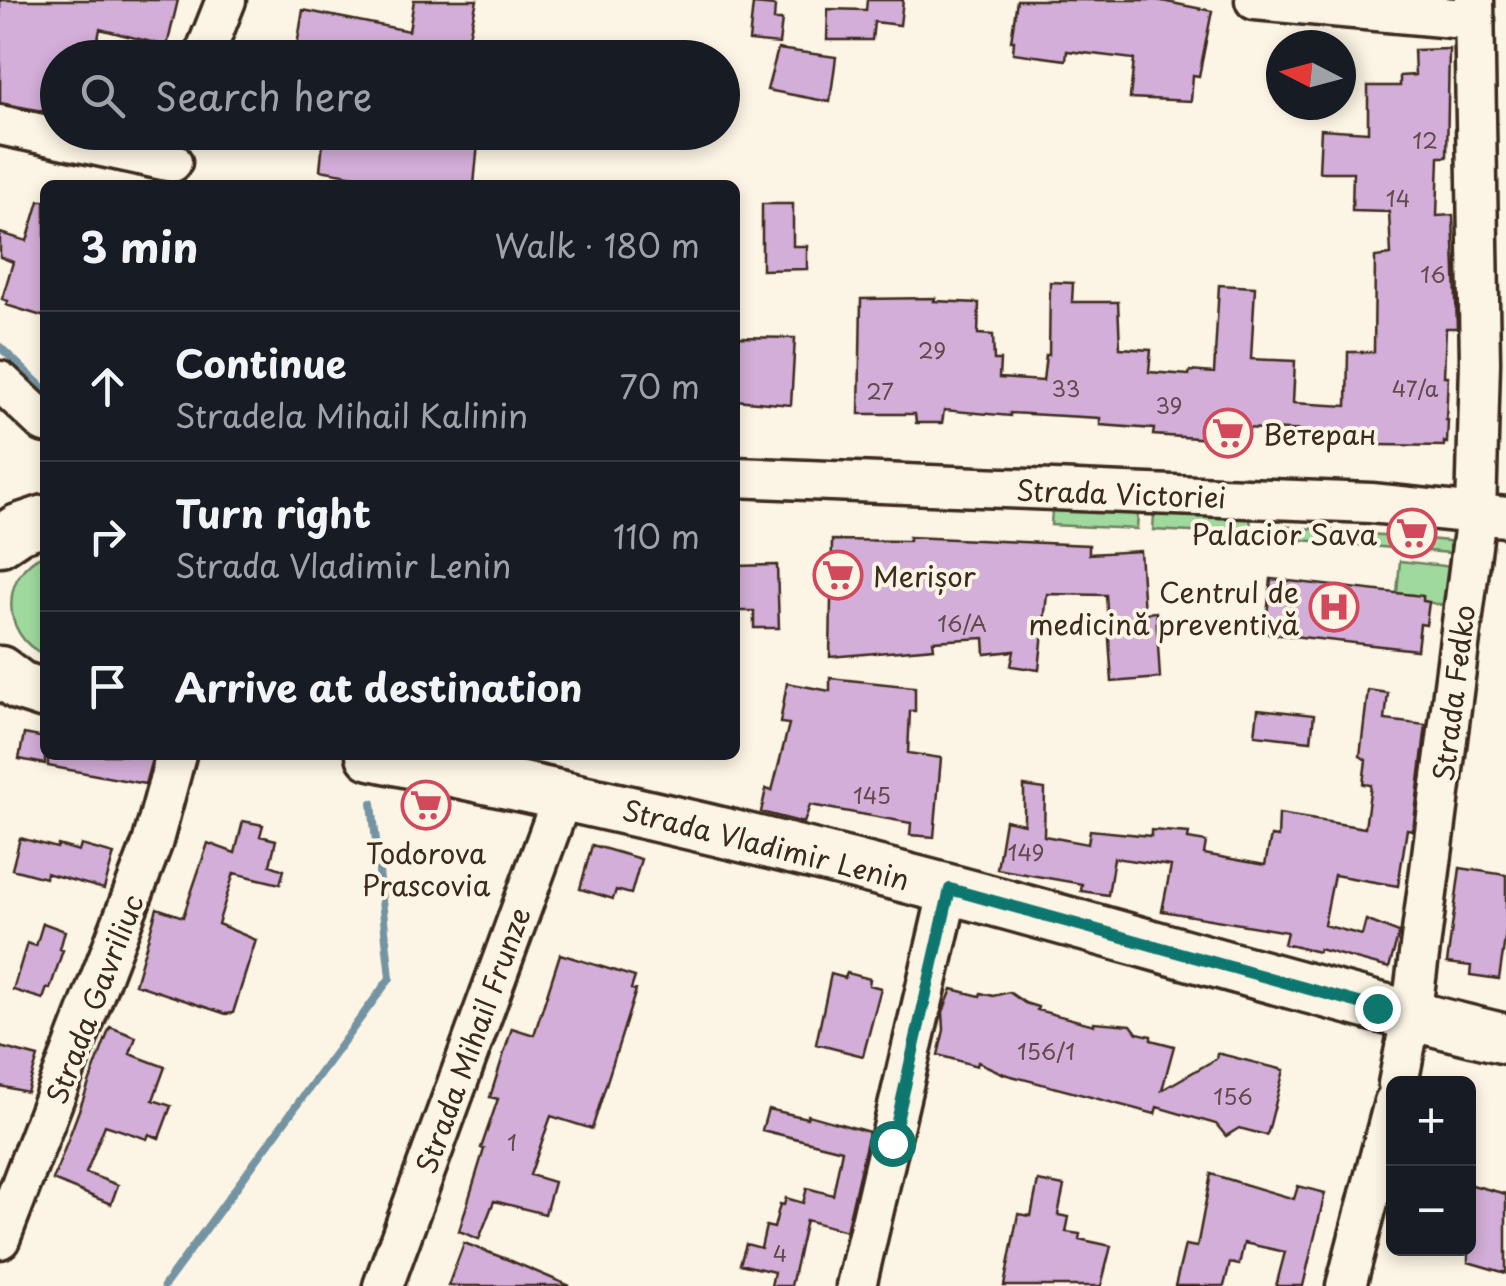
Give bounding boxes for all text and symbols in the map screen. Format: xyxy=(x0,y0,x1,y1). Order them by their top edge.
north arrow xyxy=(1266,30,1356,120)
search box xyxy=(40,40,740,150)
text: Search here xyxy=(155,67,372,124)
icon: search xyxy=(75,68,130,123)
house number: 12 xyxy=(1412,123,1438,156)
house number: 14 xyxy=(1386,181,1410,214)
text: 3 min xyxy=(80,214,198,277)
text: Walk · 180 m xyxy=(494,221,700,269)
house number: 16 xyxy=(1420,257,1446,290)
house number: 29 xyxy=(918,333,946,366)
text: Continue xyxy=(175,334,346,391)
icon: ahead xyxy=(80,359,135,414)
text: 70 m xyxy=(620,362,700,410)
house number: 33 xyxy=(1052,371,1080,404)
house number: 47/a xyxy=(1392,371,1439,404)
house number: 27 xyxy=(866,374,894,407)
house number: 39 xyxy=(1156,388,1182,421)
text: Stradela Mihail Kalinin xyxy=(175,391,528,439)
supermarket icon: Ветеран xyxy=(1202,407,1254,459)
place label: Ветеран xyxy=(1263,412,1377,455)
street label: Strada Victoriei xyxy=(1015,468,1227,518)
text: Turn right xyxy=(175,484,371,541)
supermarket icon: Palacior Sava xyxy=(1386,507,1438,559)
icon: right xyxy=(80,509,135,564)
text: 110 m xyxy=(613,512,700,560)
place label: Palacior Sava xyxy=(1191,512,1377,555)
text: Strada Vladimir Lenin xyxy=(175,541,511,589)
supermarket icon: Merișor xyxy=(812,549,864,601)
place label: Merișor xyxy=(873,554,976,597)
place label: Centrul de medicină preventivă xyxy=(1028,570,1299,645)
hospital icon: Centrul de medicină preventivă xyxy=(1308,581,1360,633)
street label: Strada Fedko xyxy=(1421,602,1485,784)
house number: 16/A xyxy=(937,606,987,639)
text: Arrive at destination xyxy=(175,658,583,715)
icon: arrive xyxy=(80,659,135,714)
house number: 145 xyxy=(853,778,891,811)
supermarket icon: Todorova Prascovia xyxy=(400,779,452,831)
street label: Strada Vladimir Lenin xyxy=(618,788,914,900)
place label: Todorova Prascovia xyxy=(362,831,491,906)
house number: 149 xyxy=(1008,835,1044,868)
street label: Strada Gavriliuc xyxy=(34,888,154,1110)
street label: Strada Mihail Frunze xyxy=(404,901,540,1179)
route end xyxy=(1355,986,1401,1032)
house number: 156/1 xyxy=(1017,1034,1075,1067)
map controls xyxy=(1386,1076,1476,1256)
button: + xyxy=(1386,1076,1476,1166)
house number: 156 xyxy=(1213,1079,1253,1112)
route start xyxy=(870,1121,916,1167)
house number: 1 xyxy=(507,1125,517,1158)
button: − xyxy=(1386,1166,1476,1256)
house number: 4 xyxy=(773,1236,787,1269)

